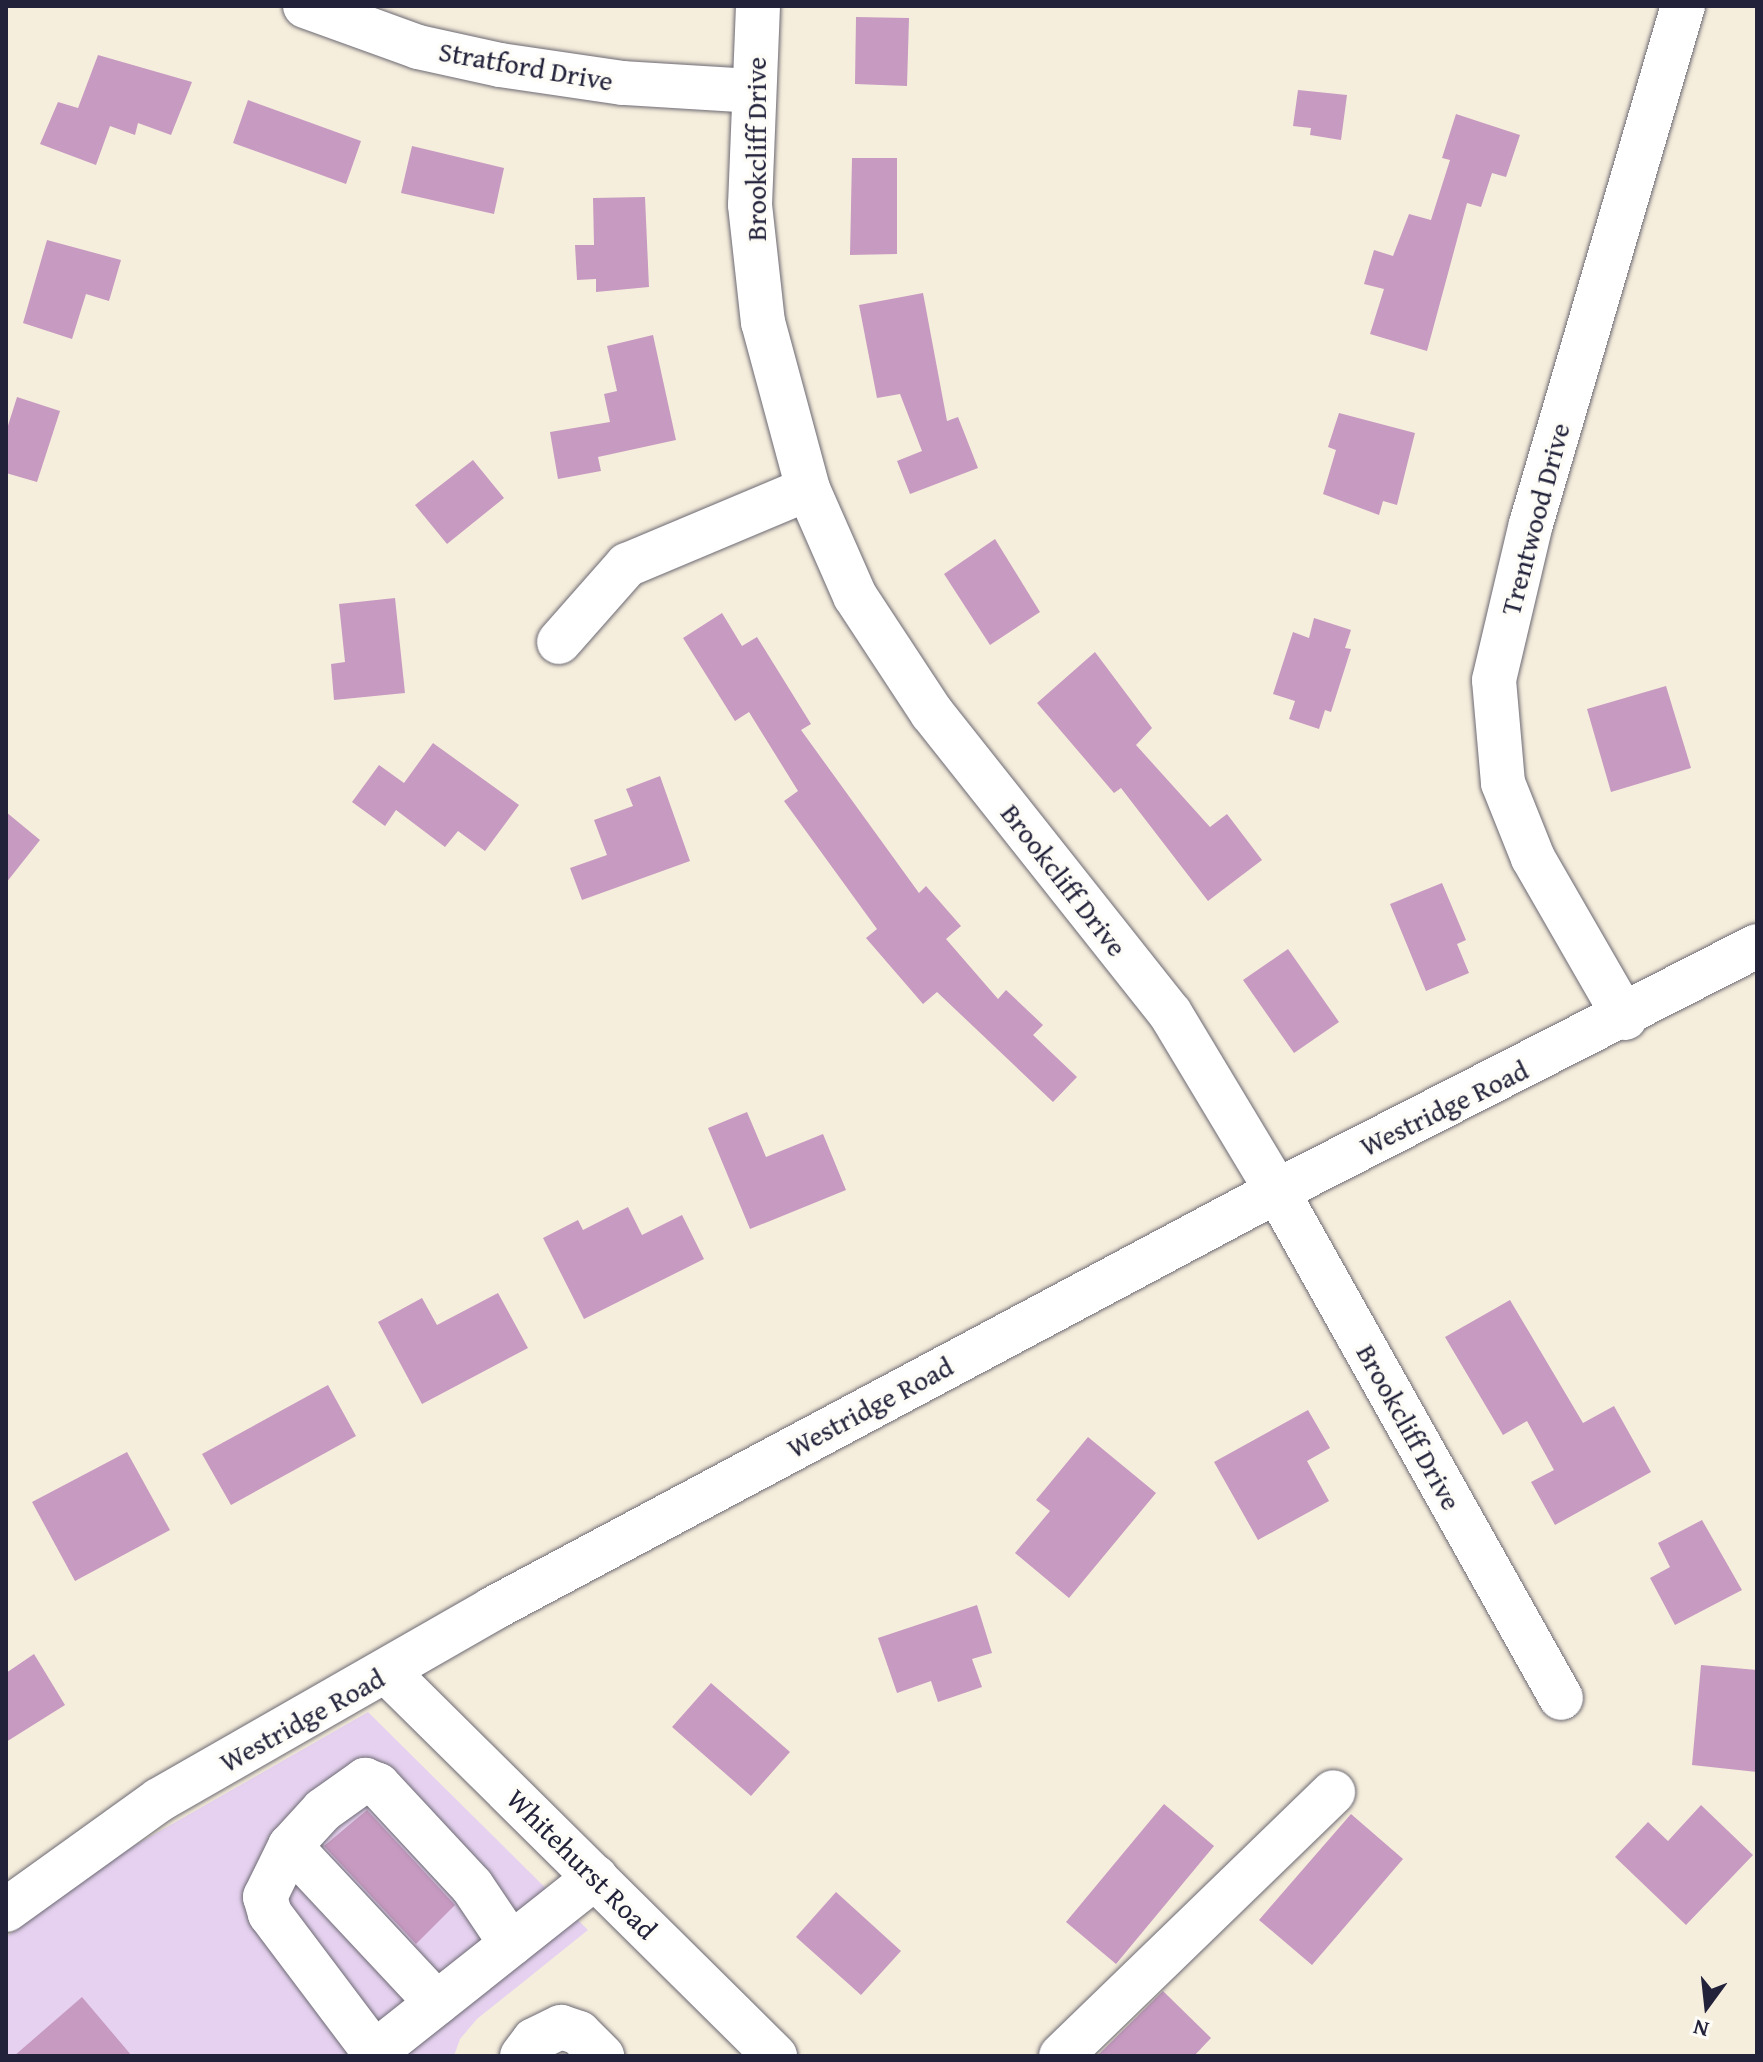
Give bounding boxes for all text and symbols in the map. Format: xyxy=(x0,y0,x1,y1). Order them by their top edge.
street label: Stratford Drive xyxy=(436,34,616,98)
street label: Brookcliff Drive xyxy=(739,57,773,241)
street label: Trentwood Drive xyxy=(1493,419,1577,619)
street label: Brookcliff Drive xyxy=(994,797,1134,963)
street label: Westridge Road xyxy=(1354,1053,1534,1163)
street label: Brookcliff Drive xyxy=(1350,1338,1468,1516)
street label: Westridge Road xyxy=(781,1349,959,1465)
street label: Westridge Road xyxy=(214,1661,390,1779)
street label: Whitehurst Road xyxy=(500,1782,664,1946)
north arrow xyxy=(1667,1966,1747,2046)
text: N xyxy=(1690,2012,1712,2047)

